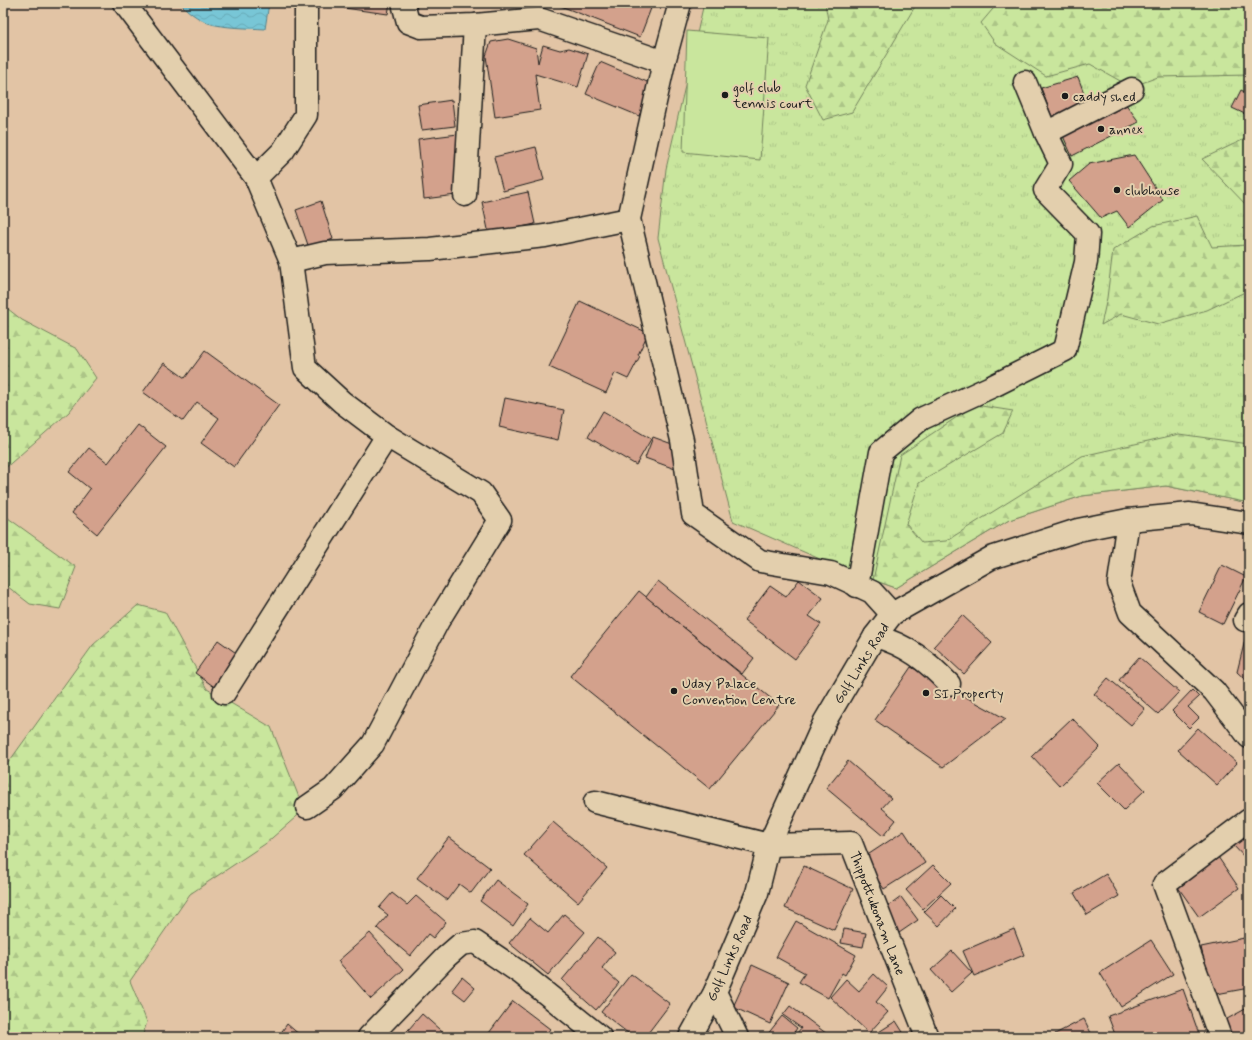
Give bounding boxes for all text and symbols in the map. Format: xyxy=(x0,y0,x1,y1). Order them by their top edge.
place label: golf club tennis court xyxy=(732,79,814,113)
place label: caddy shed xyxy=(1073,88,1136,106)
marker: golf club tennis court xyxy=(720,90,730,100)
marker: caddy shed xyxy=(1060,91,1070,101)
place label: annex xyxy=(1109,121,1143,139)
marker: annex xyxy=(1096,124,1106,134)
place label: clubhouse xyxy=(1125,182,1180,200)
marker: clubhouse xyxy=(1112,185,1122,195)
street label: Golf Links Road xyxy=(830,620,894,707)
place label: Uday Palace Convention Centre xyxy=(682,675,796,709)
place label: SI Property xyxy=(934,685,1004,703)
marker: Uday Palace Convention Centre xyxy=(669,686,679,696)
marker: SI Property xyxy=(921,688,931,698)
street label: Thippottukonam Lane xyxy=(845,849,909,978)
street label: Golf Links Road xyxy=(703,913,757,1004)

